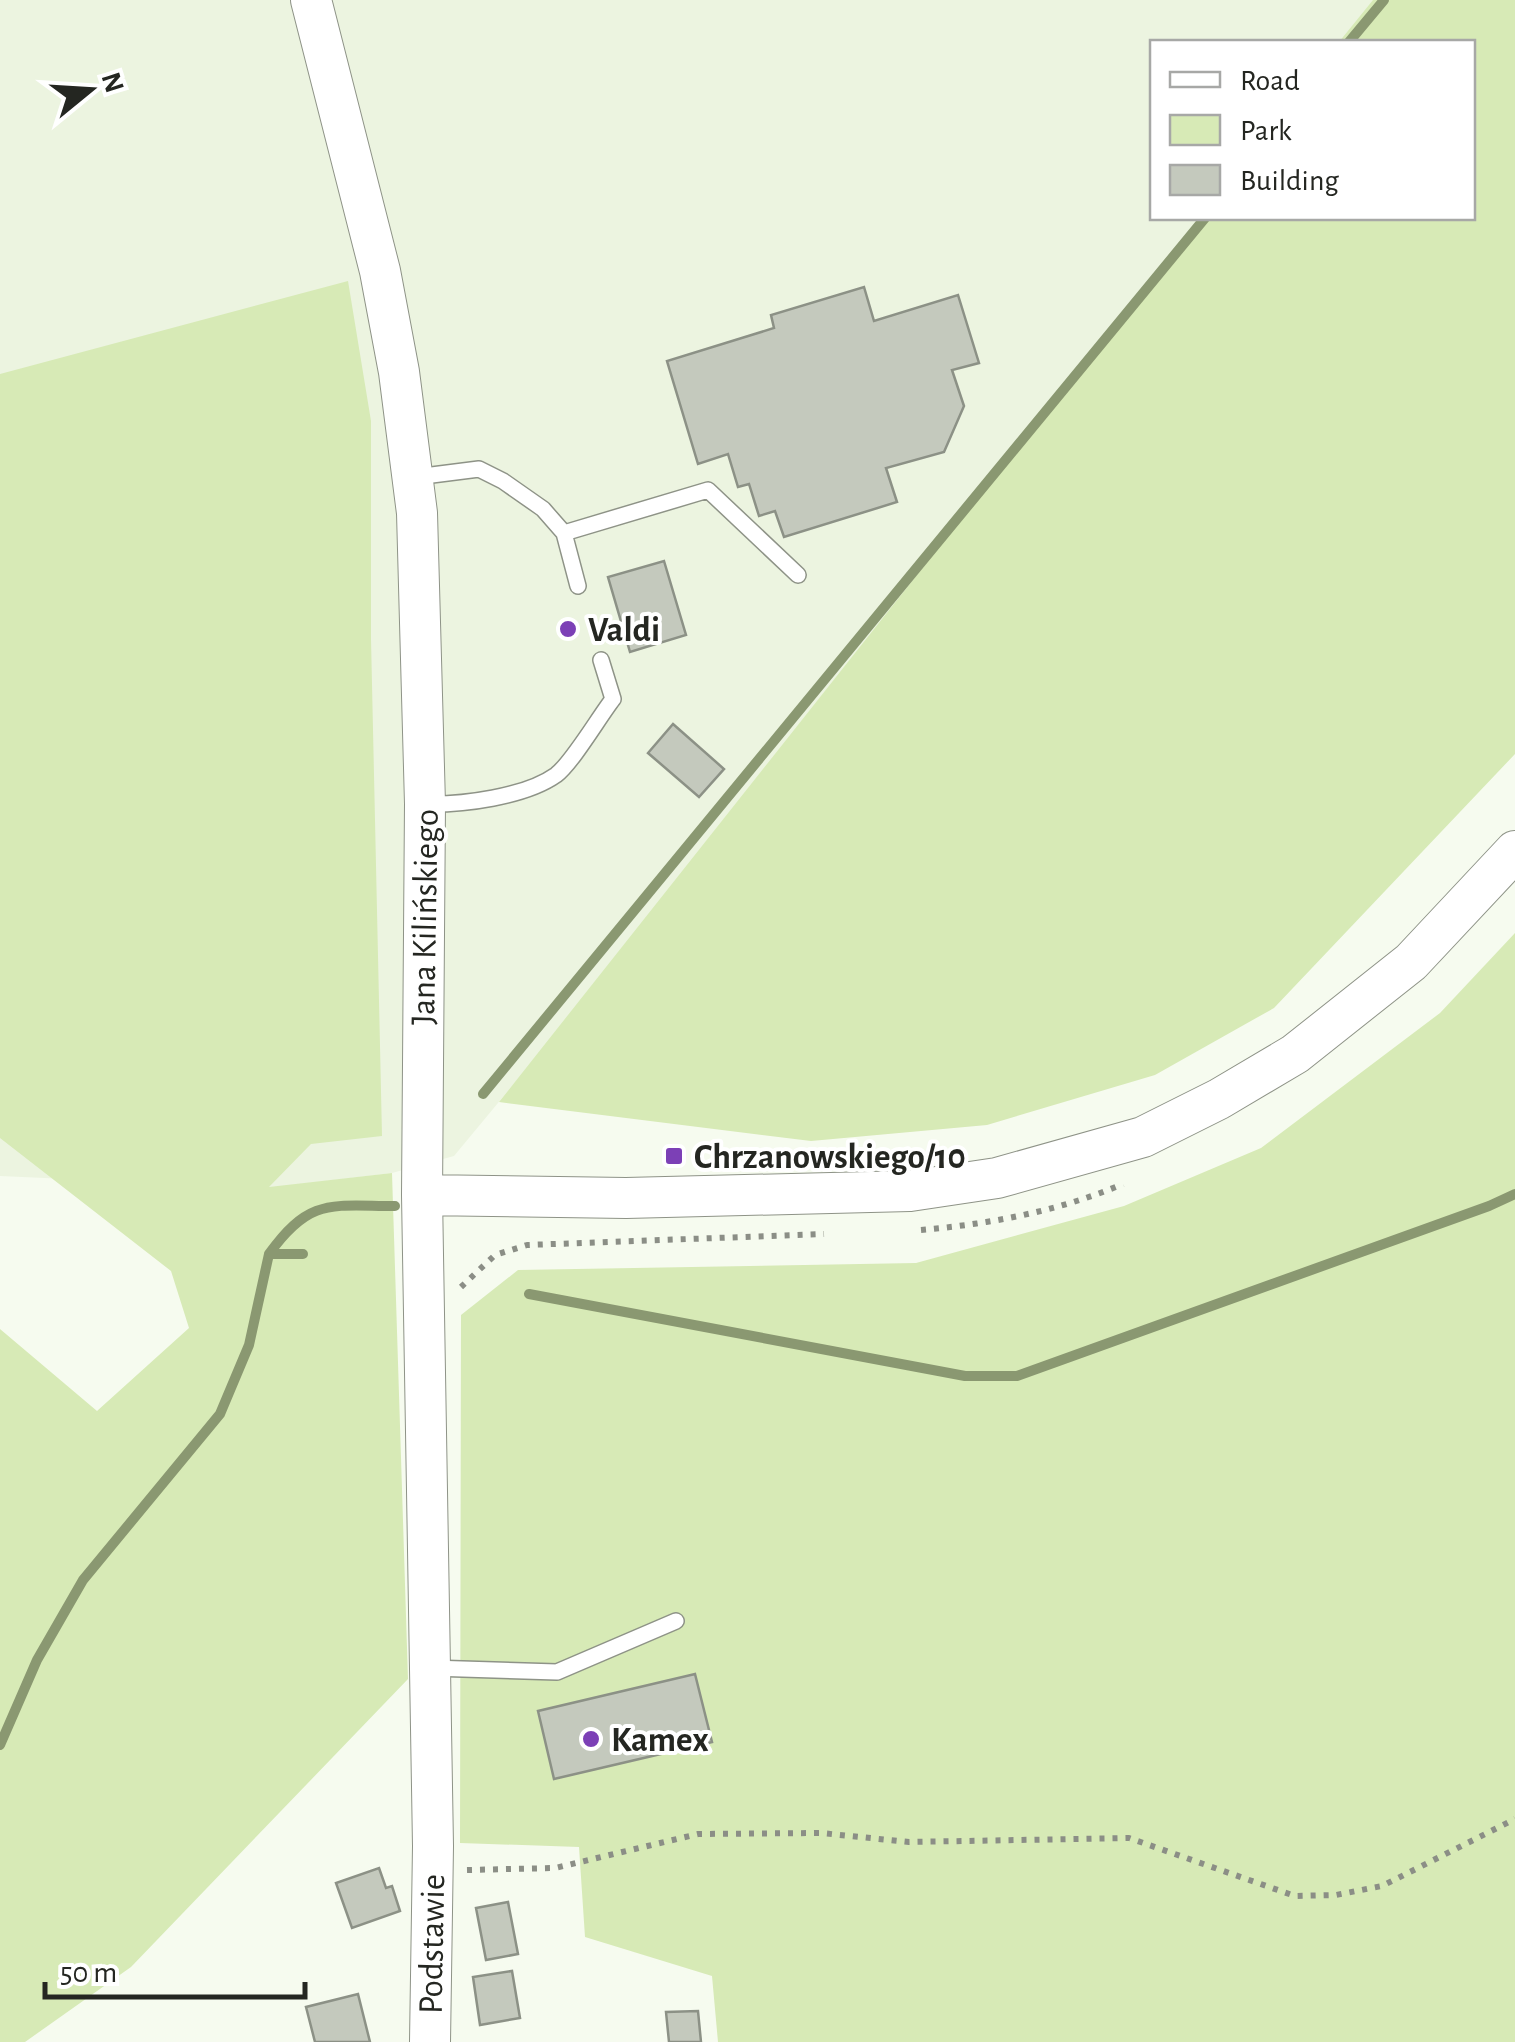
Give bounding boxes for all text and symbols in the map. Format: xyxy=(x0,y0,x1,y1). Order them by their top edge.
north arrow xyxy=(40,40,140,140)
legend xyxy=(1150,40,1475,220)
text: Road xyxy=(1240,66,1300,96)
text: N xyxy=(96,69,128,96)
text: Park xyxy=(1240,116,1292,146)
text: Building xyxy=(1240,166,1339,196)
place label: Valdi xyxy=(588,613,660,648)
marker: Valdi xyxy=(557,618,579,640)
street label: Jana Kilińskiego xyxy=(406,809,445,1025)
place label: Chrzanowskiego/10 xyxy=(694,1140,966,1175)
marker: Chrzanowskiego/10 xyxy=(663,1145,685,1167)
place label: Kamex xyxy=(611,1723,709,1758)
marker: Kamex xyxy=(580,1728,602,1750)
street label: Podstawie xyxy=(414,1874,451,2014)
scale bar xyxy=(45,1937,305,1999)
text: 50 m xyxy=(60,1958,117,1988)

